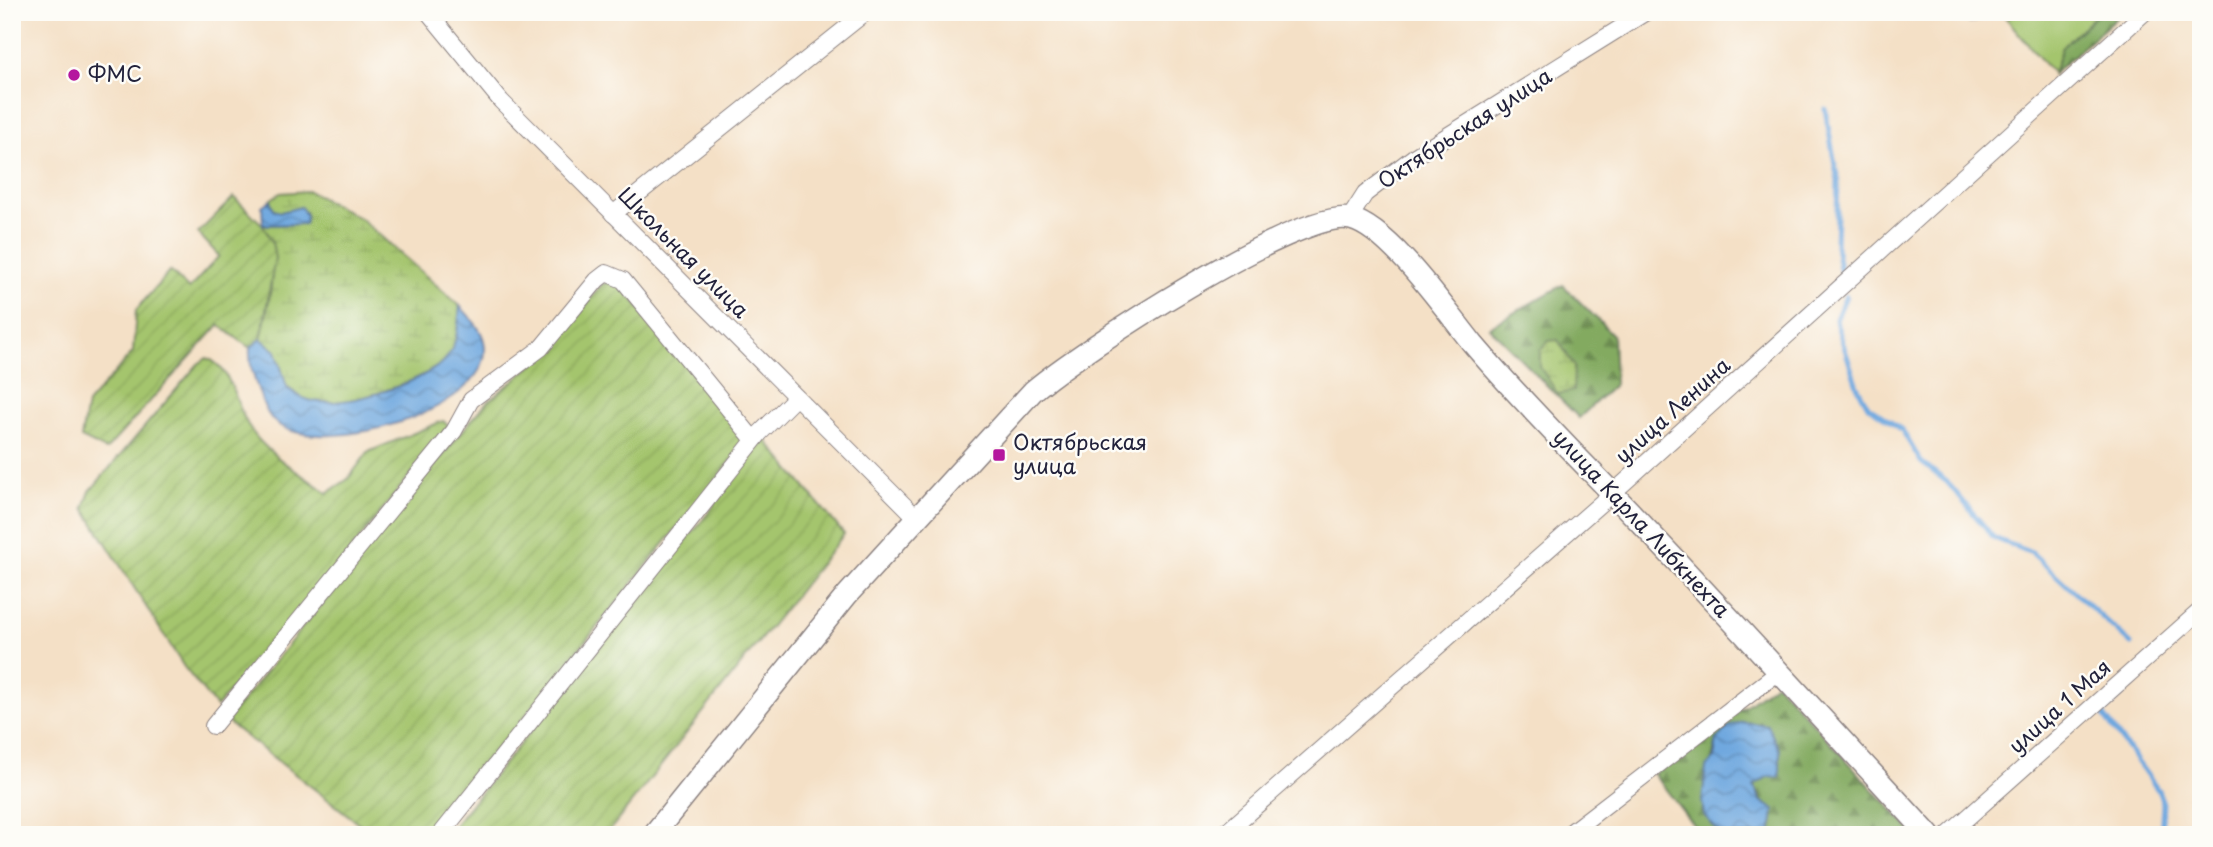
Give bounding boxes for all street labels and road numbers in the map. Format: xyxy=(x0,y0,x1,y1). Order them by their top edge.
street label: Октябрьская улица xyxy=(1371,58,1558,196)
street label: Школьная улица xyxy=(611,179,758,325)
street label: улица Ленина xyxy=(1607,348,1737,470)
street label: улица Карла Либкнехта xyxy=(1546,421,1739,625)
street label: улица 1 Мая xyxy=(2000,651,2117,760)

